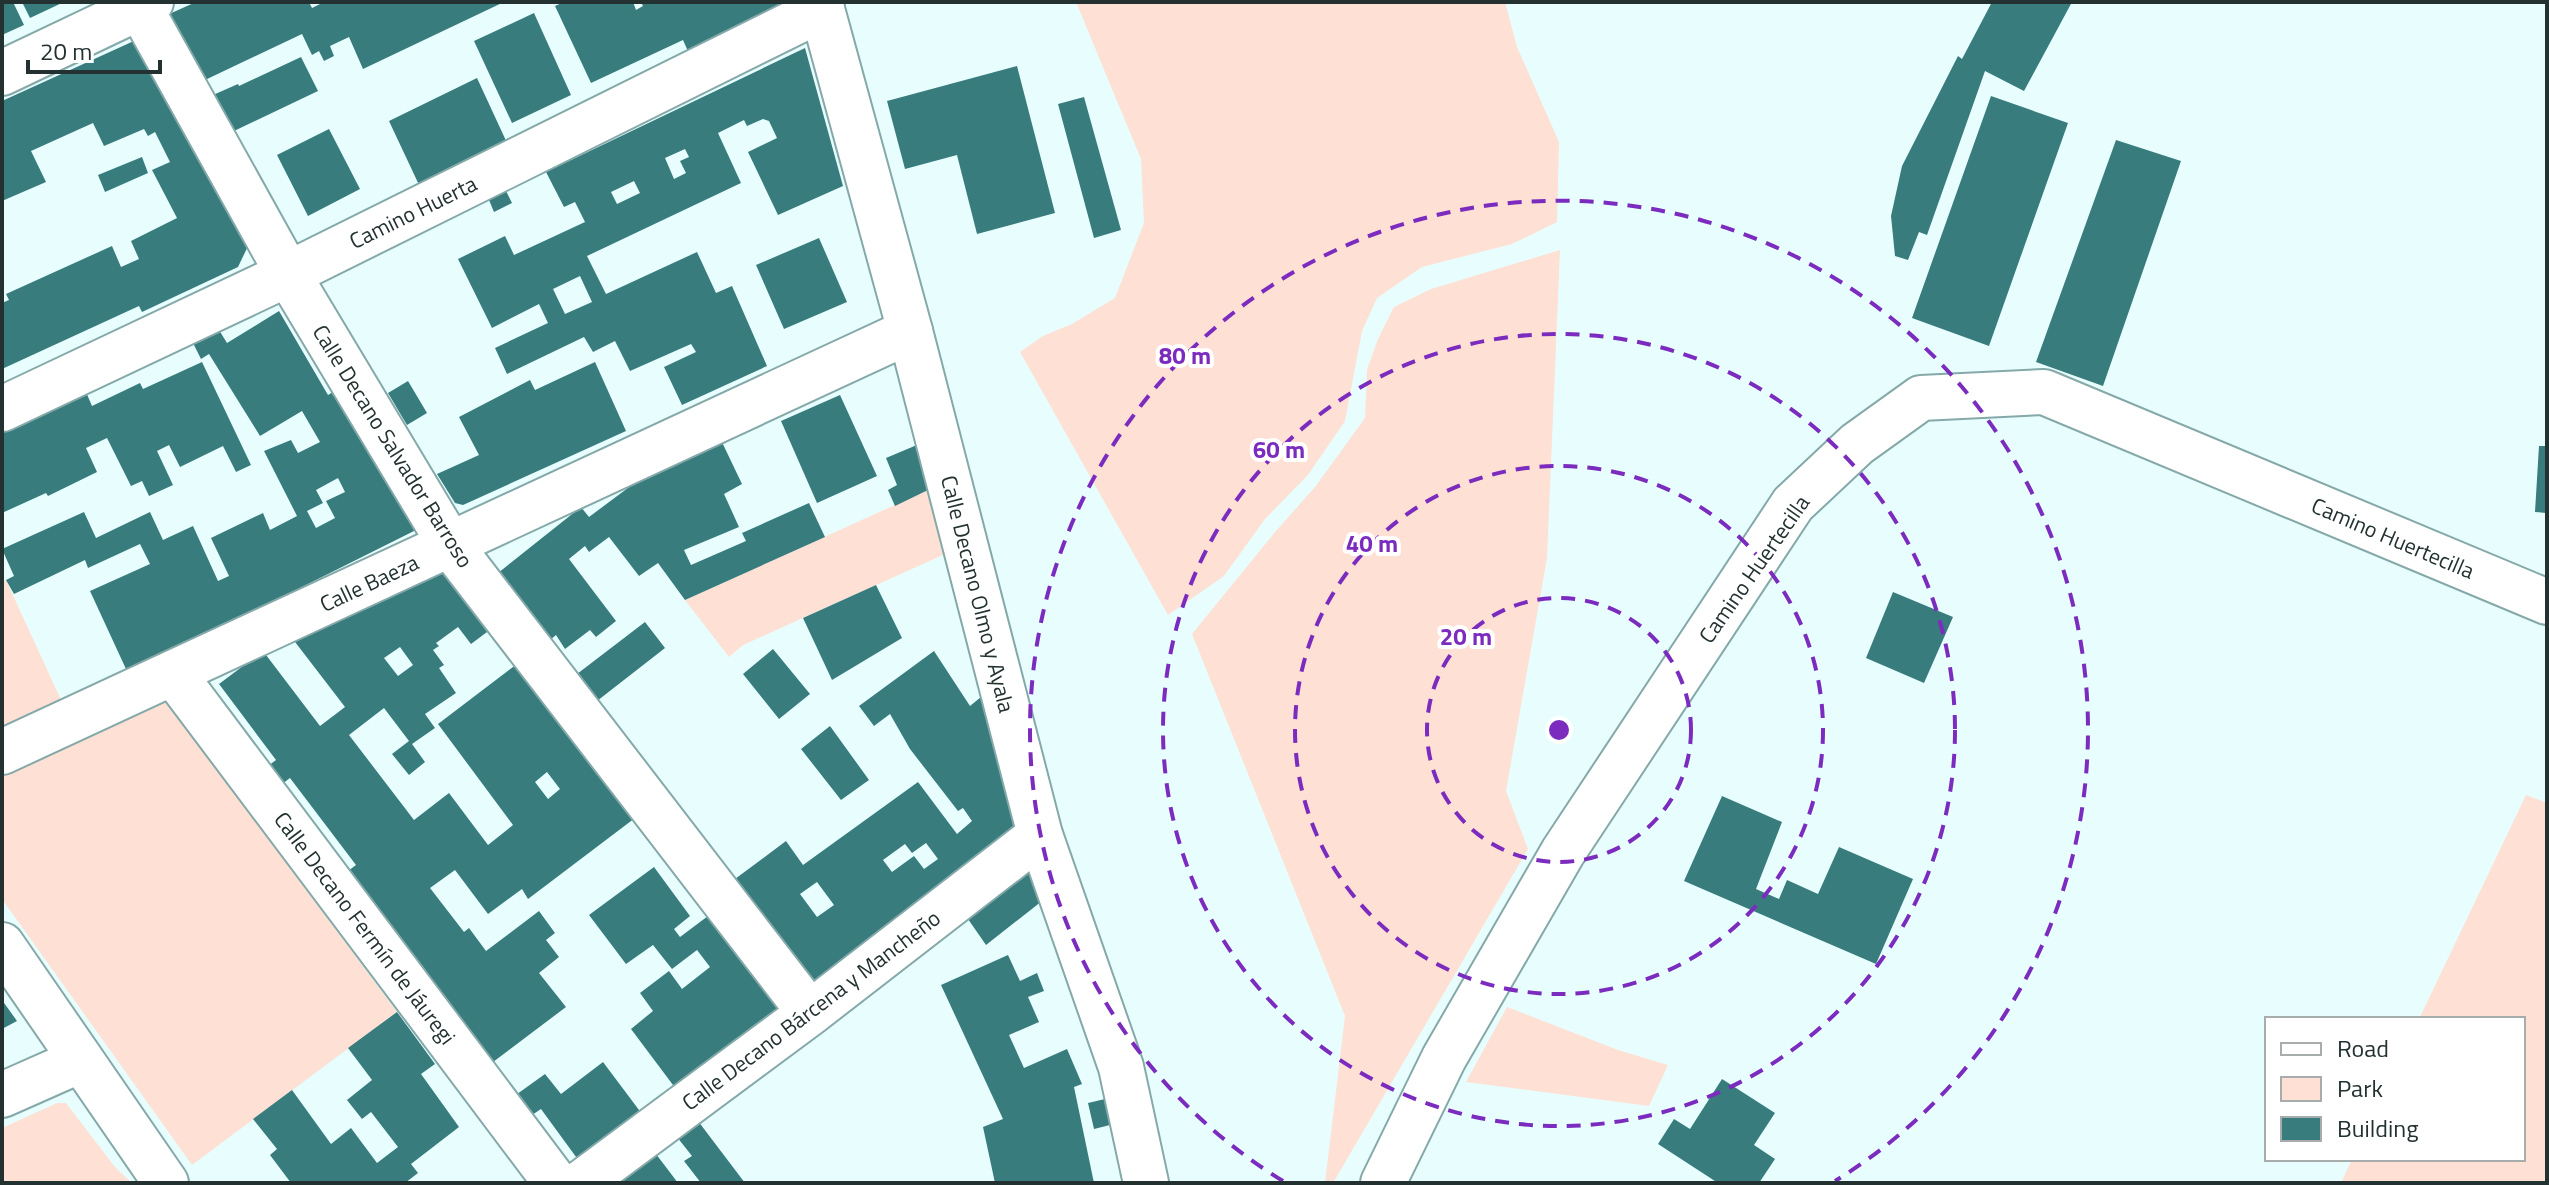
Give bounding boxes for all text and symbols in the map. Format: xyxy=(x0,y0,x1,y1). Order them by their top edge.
scale bar xyxy=(28,24,160,74)
text: 20 m xyxy=(40,33,92,69)
street label: Camino Huerta xyxy=(343,166,483,258)
street label: Calle Decano Salvador Barroso xyxy=(304,318,482,574)
text: 80 m xyxy=(1159,337,1211,373)
text: 60 m xyxy=(1253,431,1305,467)
street label: Calle Decano Olmo y Ayala xyxy=(932,472,1024,716)
street label: Camino Huertecilla xyxy=(1690,488,1818,650)
street label: Camino Huertecilla xyxy=(2306,488,2480,588)
text: 40 m xyxy=(1346,525,1398,561)
street label: Calle Baeza xyxy=(314,545,424,621)
text: 20 m xyxy=(1440,618,1492,654)
centre of rings xyxy=(1545,716,1573,744)
street label: Calle Decano Fermín de Jáuregi xyxy=(266,804,464,1052)
street label: Calle Decano Bárcena y Mancheño xyxy=(674,901,948,1119)
legend xyxy=(2265,1017,2525,1161)
text: Road xyxy=(2337,1030,2389,1066)
text: Park xyxy=(2337,1070,2383,1106)
text: Building xyxy=(2337,1110,2419,1146)

